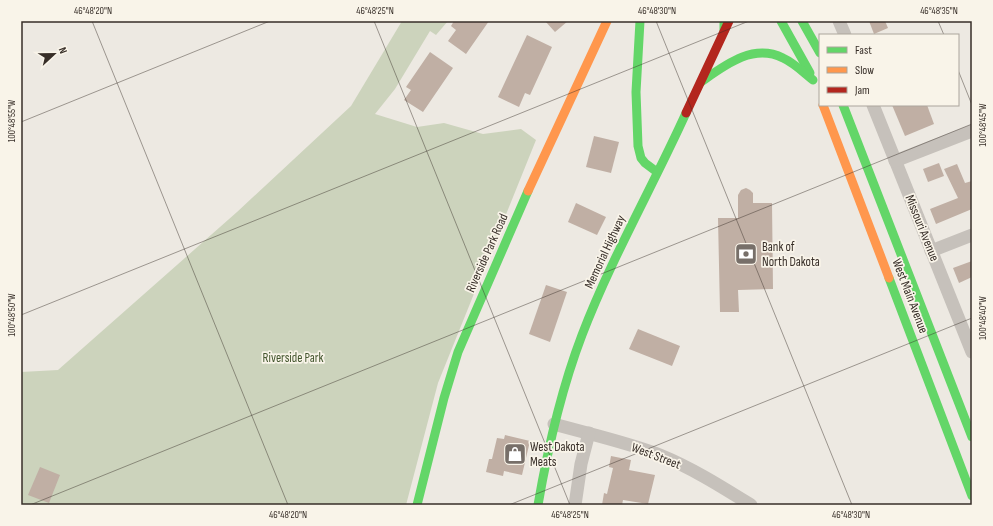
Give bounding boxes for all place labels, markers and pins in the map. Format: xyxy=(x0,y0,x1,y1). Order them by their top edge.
place label: Bank of North Dakota xyxy=(762,239,820,270)
bank icon: Bank of North Dakota xyxy=(733,241,759,267)
place label: West Dakota Meats xyxy=(530,439,585,470)
shop icon: West Dakota Meats xyxy=(502,441,528,467)

